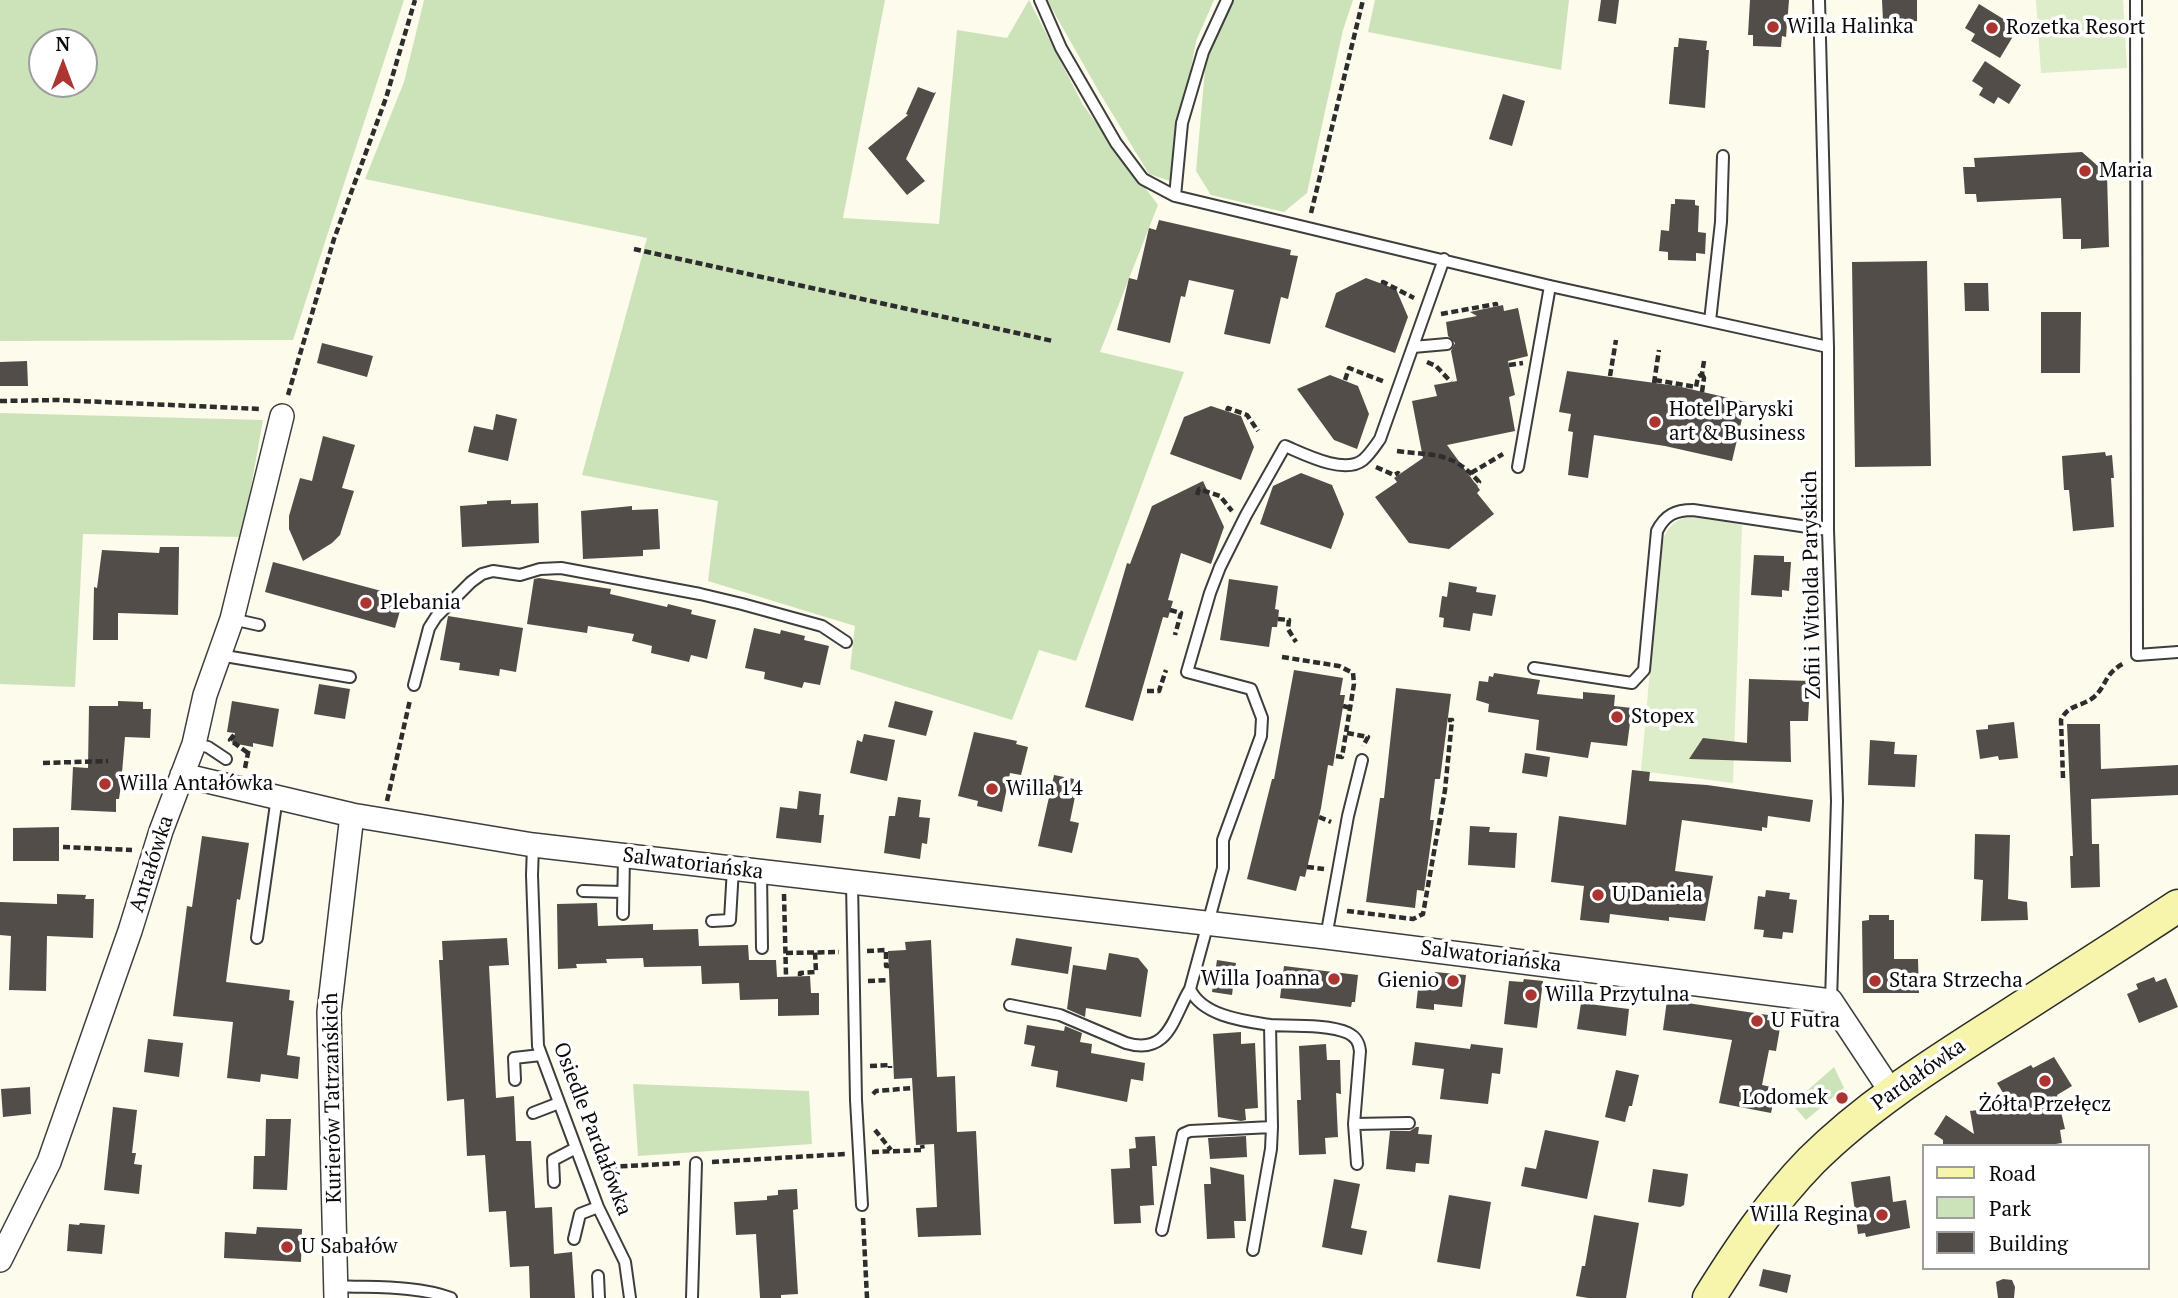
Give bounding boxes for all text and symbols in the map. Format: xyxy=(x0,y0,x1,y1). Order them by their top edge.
place label: Willa Halinka xyxy=(1787,14,1914,40)
place label: Rozetka Resort xyxy=(2006,15,2145,41)
marker: Willa Halinka xyxy=(1765,19,1781,35)
marker: Rozetka Resort xyxy=(1984,20,2000,36)
north arrow xyxy=(28,28,98,98)
text: N xyxy=(56,31,70,56)
place label: Maria xyxy=(2099,158,2153,184)
marker: Maria xyxy=(2077,163,2093,179)
place label: Hotel Paryski art & Business xyxy=(1669,397,1806,447)
marker: Hotel Paryski art & Business xyxy=(1647,414,1663,430)
street label: Zofii i Witolda Paryskich xyxy=(1797,470,1827,700)
place label: Plebania xyxy=(380,590,461,616)
marker: Plebania xyxy=(358,595,374,611)
place label: Stopex xyxy=(1631,704,1695,730)
marker: Stopex xyxy=(1609,709,1625,725)
place label: Willa Antałówka xyxy=(119,771,273,797)
marker: Willa Antałówka xyxy=(97,776,113,792)
place label: Willa 14 xyxy=(1006,776,1083,802)
marker: Willa 14 xyxy=(984,781,1000,797)
street label: Antałówka xyxy=(125,812,179,916)
street label: Salwatoriańska xyxy=(621,843,765,885)
place label: U Daniela xyxy=(1612,882,1703,908)
marker: U Daniela xyxy=(1590,887,1606,903)
street label: Salwatoriańska xyxy=(1419,936,1563,978)
place label: Willa Joanna xyxy=(1201,966,1320,992)
place label: Gienio xyxy=(1377,968,1439,994)
place label: Stara Strzecha xyxy=(1889,968,2023,994)
marker: Willa Joanna xyxy=(1326,971,1342,987)
marker: Gienio xyxy=(1445,973,1461,989)
marker: Stara Strzecha xyxy=(1867,973,1883,989)
place label: Willa Przytulna xyxy=(1545,982,1690,1008)
marker: Willa Przytulna xyxy=(1523,987,1539,1003)
street label: Kurierów Tatrzańskich xyxy=(319,992,347,1204)
place label: U Futra xyxy=(1771,1008,1840,1034)
marker: U Futra xyxy=(1749,1013,1765,1029)
street label: Pardałówka xyxy=(1867,1034,1971,1116)
street label: Osiedle Pardałówka xyxy=(547,1039,637,1219)
marker: Żółta Przełęcz xyxy=(2037,1073,2053,1089)
place label: Lodomek xyxy=(1742,1085,1828,1111)
marker: Lodomek xyxy=(1834,1090,1850,1106)
place label: Żółta Przełęcz xyxy=(1979,1092,2111,1118)
legend xyxy=(1923,1144,2150,1270)
text: Road xyxy=(1989,1159,2036,1187)
text: Park xyxy=(1989,1194,2031,1222)
place label: Willa Regina xyxy=(1750,1202,1868,1228)
marker: Willa Regina xyxy=(1874,1207,1890,1223)
text: Building xyxy=(1989,1229,2068,1257)
place label: U Sabałów xyxy=(301,1234,398,1260)
marker: U Sabałów xyxy=(279,1239,295,1255)

